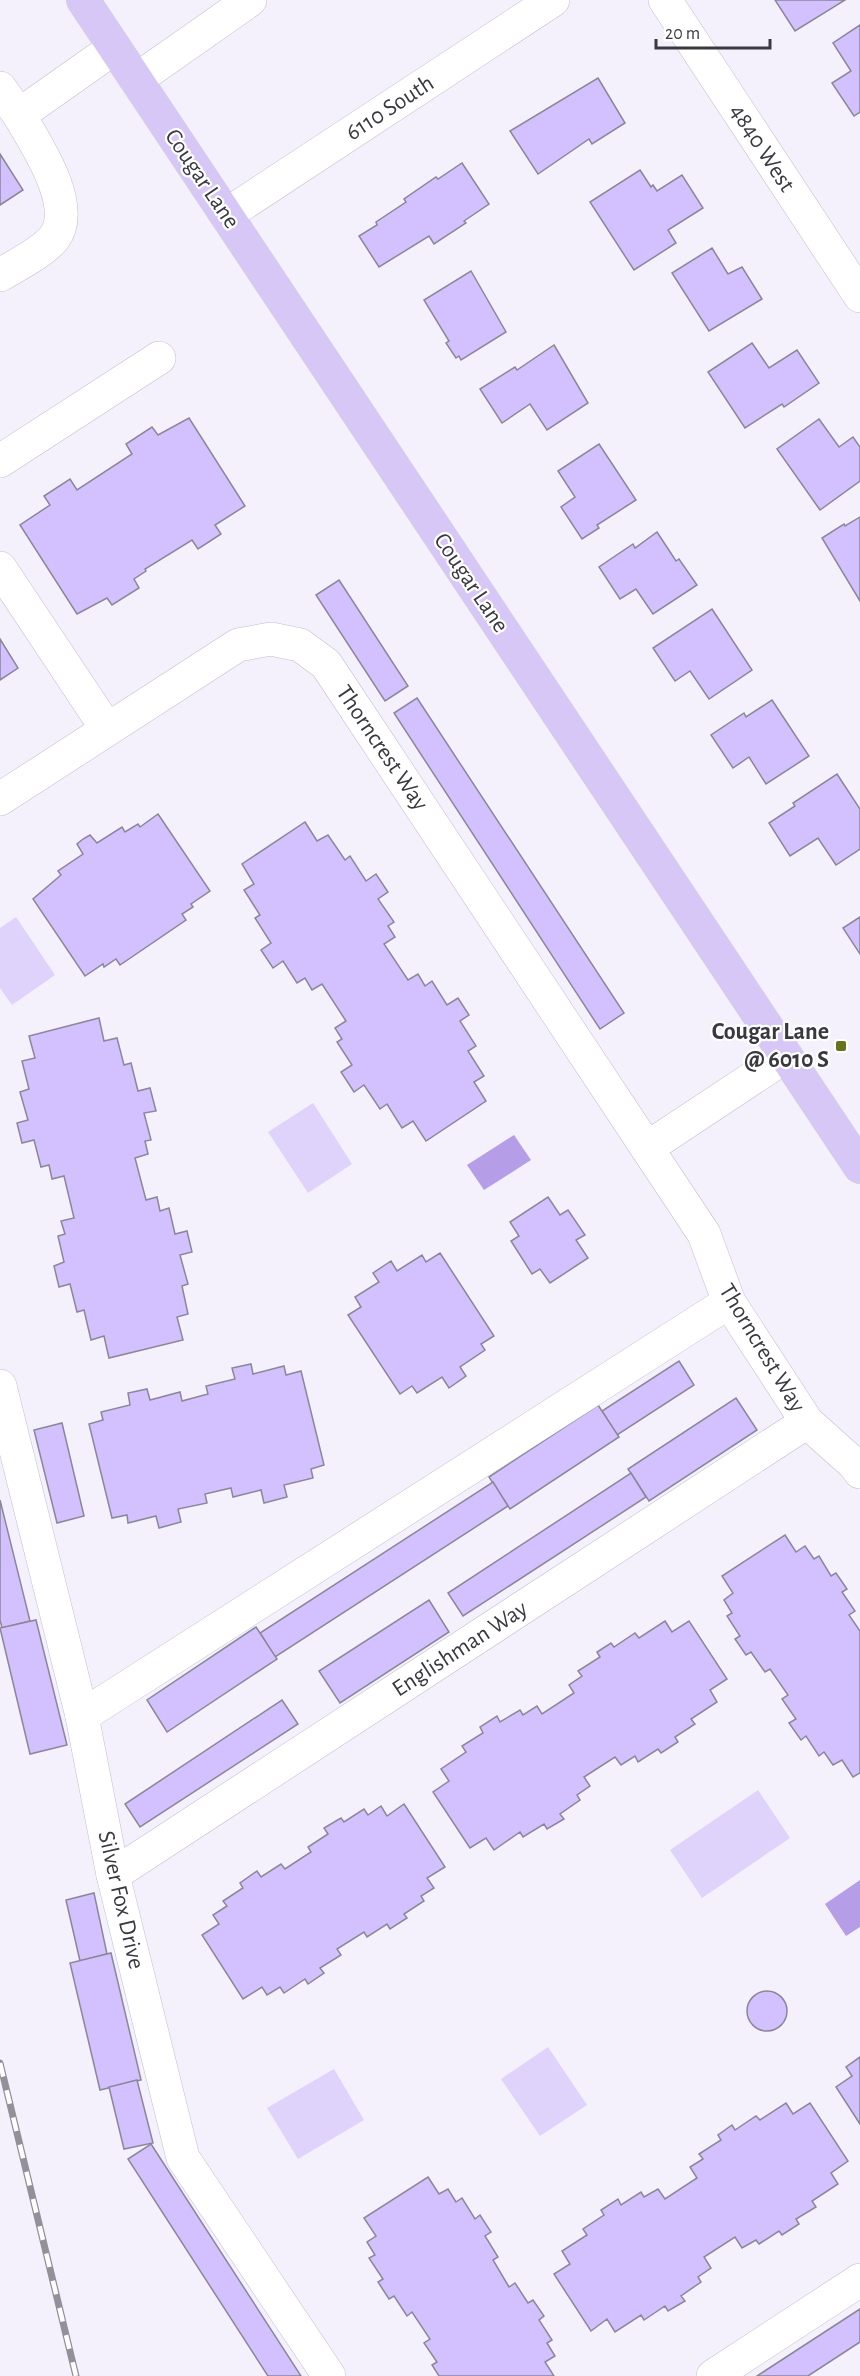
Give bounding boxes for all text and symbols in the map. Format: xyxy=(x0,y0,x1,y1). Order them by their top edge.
scale bar xyxy=(656,12,770,50)
text: 20 m xyxy=(665,25,700,43)
street label: 6110 South xyxy=(342,71,438,145)
street label: 4840 West xyxy=(725,100,799,196)
street label: Cougar Lane xyxy=(160,125,244,233)
street label: Cougar Lane xyxy=(429,529,513,637)
street label: Thorncrest Way xyxy=(331,681,433,815)
place label: Cougar Lane @ 6010 S xyxy=(712,1020,829,1072)
marker: Cougar Lane @ 6010 S xyxy=(834,1039,848,1053)
street label: Thorncrest Way xyxy=(714,1280,810,1416)
street label: Englishman Way xyxy=(388,1597,532,1701)
street label: Silver Fox Drive xyxy=(93,1829,149,1971)

